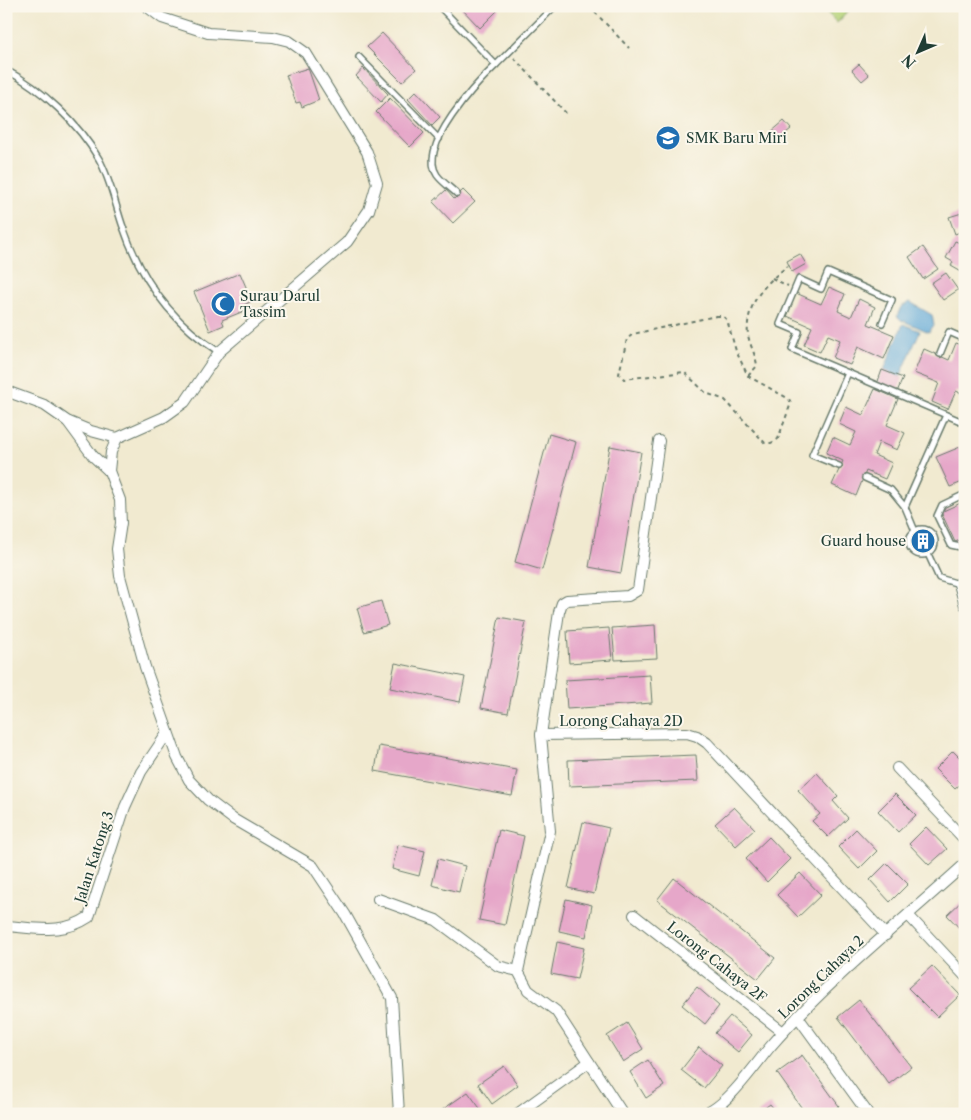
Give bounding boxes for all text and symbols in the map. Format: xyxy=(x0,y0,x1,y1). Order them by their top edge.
north arrow xyxy=(894,28,944,78)
text: N xyxy=(898,51,919,72)
school or university icon: SMK Baru Miri xyxy=(655,125,681,151)
place label: SMK Baru Miri xyxy=(686,129,787,147)
place label: Surau Darul Tassim xyxy=(240,287,320,321)
mosque icon: Surau Darul Tassim xyxy=(210,291,236,317)
building icon: Guard house xyxy=(910,528,936,554)
place label: Guard house xyxy=(821,532,906,550)
street label: Lorong Cahaya 2D xyxy=(559,712,683,730)
street label: Jalan Katong 3 xyxy=(70,809,117,907)
street label: Lorong Cahaya 2F xyxy=(664,918,770,1006)
street label: Lorong Cahaya 2 xyxy=(774,932,868,1022)

